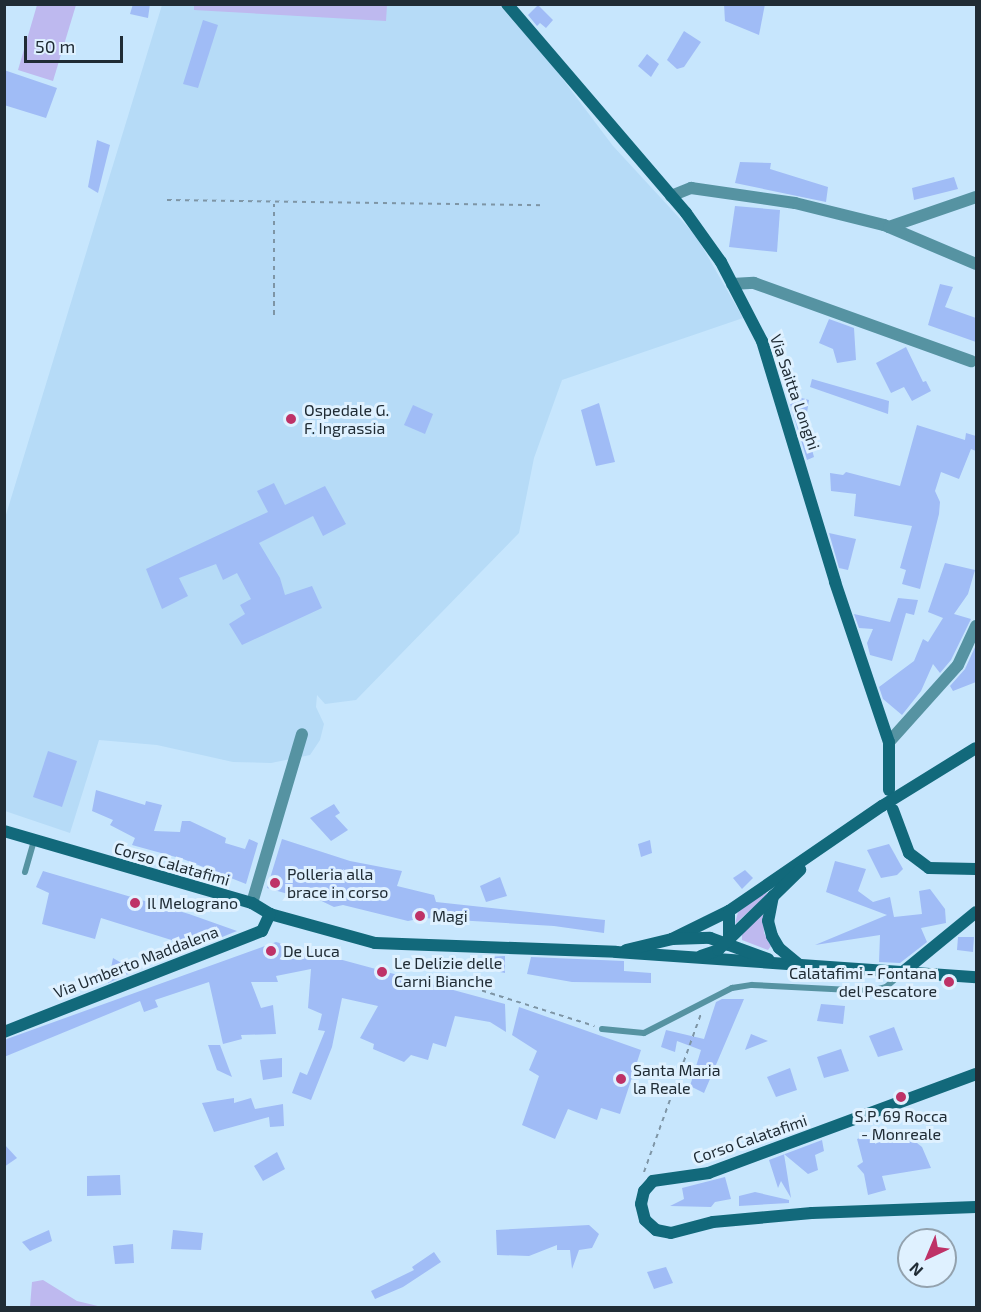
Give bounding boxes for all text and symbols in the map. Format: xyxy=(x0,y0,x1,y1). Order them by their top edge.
scale bar xyxy=(27,24,126,62)
text: 50 m xyxy=(35,35,75,57)
street label: Via Saitta Longhi xyxy=(766,332,824,452)
place label: Ospedale G. F. Ingrassia xyxy=(304,400,389,438)
marker: Ospedale G. F. Ingrassia xyxy=(282,410,300,428)
street label: Corso Calatafimi xyxy=(112,838,232,890)
place label: Polleria alla brace in corso xyxy=(287,864,388,902)
marker: Polleria alla brace in corso xyxy=(268,876,282,890)
place label: Il Melograno xyxy=(147,893,238,913)
marker: Il Melograno xyxy=(128,896,142,910)
place label: Magi xyxy=(432,906,468,926)
marker: Magi xyxy=(413,909,427,923)
street label: Via Umberto Maddalena xyxy=(51,922,221,1002)
place label: De Luca xyxy=(283,941,340,961)
marker: De Luca xyxy=(264,944,278,958)
place label: Le Delizie delle Carni Bianche xyxy=(394,953,502,991)
place label: Calatafimi - Fontana del Pescatore xyxy=(789,963,937,1001)
marker: Le Delizie delle Carni Bianche xyxy=(375,965,389,979)
marker: Calatafimi - Fontana del Pescatore xyxy=(942,975,956,989)
place label: Santa Maria la Reale xyxy=(633,1060,720,1098)
marker: Santa Maria la Reale xyxy=(614,1072,628,1086)
marker: S.P. 69 Rocca - Monreale xyxy=(894,1090,908,1104)
place label: S.P. 69 Rocca - Monreale xyxy=(854,1106,948,1144)
street label: Corso Calatafimi xyxy=(690,1110,810,1168)
north arrow xyxy=(897,1228,957,1288)
text: N xyxy=(905,1259,926,1281)

